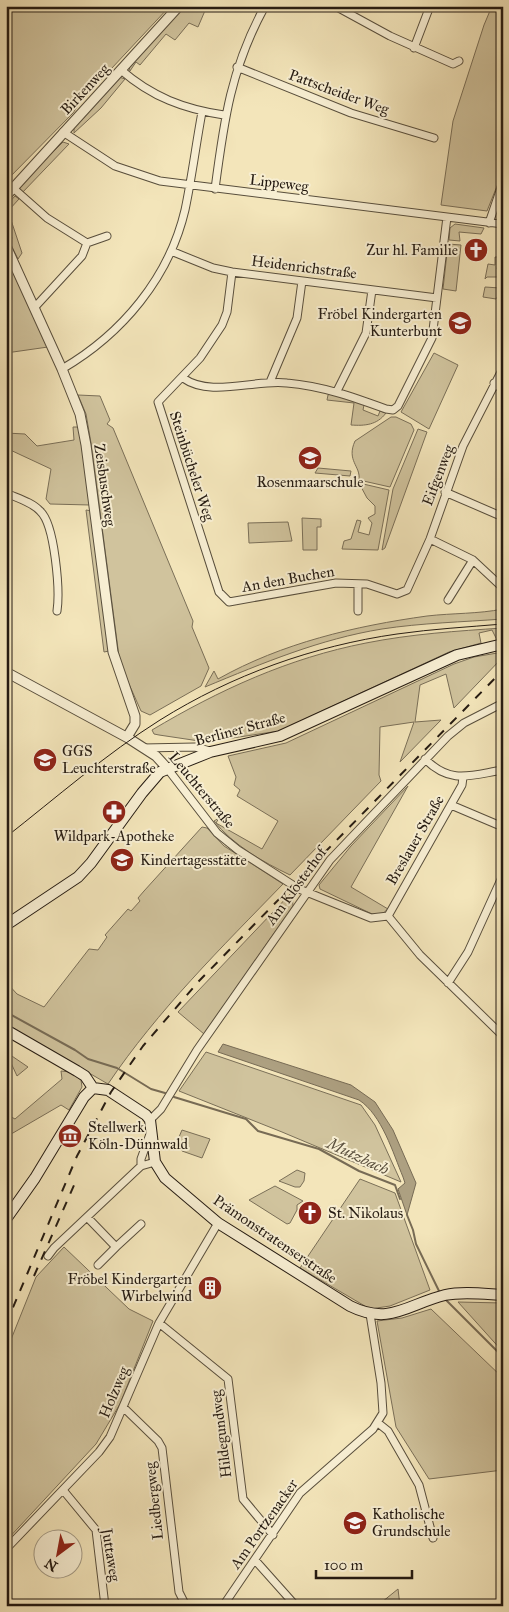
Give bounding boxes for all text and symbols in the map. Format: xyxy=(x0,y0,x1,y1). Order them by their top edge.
street label: Birkenweg xyxy=(57,59,114,118)
street label: Pattscheider Weg xyxy=(286,66,392,119)
street label: Lippeweg xyxy=(248,170,311,196)
church icon: Zur hl. Familie xyxy=(463,237,489,263)
place label: Zur hl. Familie xyxy=(366,241,458,259)
street label: Heidenrichstraße xyxy=(250,252,358,282)
place label: Fröbel Kindergarten Kunterbunt xyxy=(318,305,443,340)
school or university icon: Fröbel Kindergarten Kunterbunt xyxy=(447,310,473,336)
street label: Steinbücheler Weg xyxy=(166,409,219,524)
street label: Eifgenweg xyxy=(418,441,458,508)
street label: Zeisbuschweg xyxy=(90,442,120,529)
school or university icon: Rosenmaarschule xyxy=(297,445,323,471)
place label: Rosenmaarschule xyxy=(256,473,364,491)
street label: An den Buchen xyxy=(239,562,336,596)
street label: Berliner Straße xyxy=(193,708,287,750)
place label: GGS Leuchterstraße xyxy=(62,742,156,777)
school or university icon: GGS Leuchterstraße xyxy=(32,747,58,773)
street label: Leuchterstraße xyxy=(165,748,239,832)
street label: Breslauer Straße xyxy=(382,792,448,888)
pharmacy icon: Wildpark-Apotheke xyxy=(101,799,127,825)
place label: Wildpark-Apotheke xyxy=(54,827,174,845)
street label: Am Klosterhof xyxy=(261,841,332,929)
school or university icon: Kindertagesstätte xyxy=(109,847,135,873)
place label: Kindertagesstätte xyxy=(140,851,247,869)
place label: Stellwerk Köln-Dünnwald xyxy=(88,1118,188,1153)
museum icon: Stellwerk Köln-Dünnwald xyxy=(57,1123,83,1149)
water label: Mutzbach xyxy=(322,1133,392,1179)
street label: Prämonstratenserstraße xyxy=(210,1191,340,1287)
church icon: St. Nikolaus xyxy=(297,1200,323,1226)
place label: St. Nikolaus xyxy=(328,1204,403,1222)
place label: Fröbel Kindergarten Wirbelwind xyxy=(68,1270,192,1305)
building icon: Fröbel Kindergarten Wirbelwind xyxy=(197,1275,223,1301)
street label: Holzweg xyxy=(95,1363,133,1421)
street label: Hildegundweg xyxy=(207,1388,235,1479)
street label: Liedbergweg xyxy=(141,1460,167,1541)
street label: Am Portzenacker xyxy=(226,1475,302,1573)
place label: Katholische Grundschule xyxy=(372,1505,451,1540)
school or university icon: Katholische Grundschule xyxy=(342,1510,368,1536)
street label: Juttaweg xyxy=(97,1525,124,1584)
north arrow xyxy=(32,1530,82,1580)
scale bar xyxy=(316,1547,413,1579)
text: N xyxy=(42,1554,61,1575)
text: 100 m xyxy=(324,1556,364,1574)

